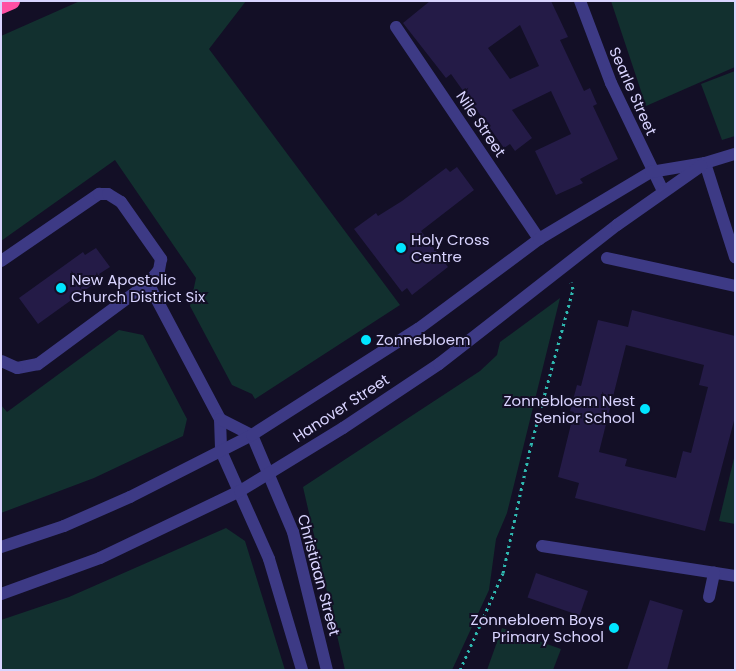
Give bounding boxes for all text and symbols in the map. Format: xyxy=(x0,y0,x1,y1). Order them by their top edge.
street label: Searle Street xyxy=(606,44,660,138)
street label: Nile Street xyxy=(453,88,509,160)
place label: Holy Cross Centre xyxy=(411,230,490,265)
marker: Holy Cross Centre xyxy=(395,242,407,254)
place label: New Apostolic Church District Six xyxy=(71,270,205,305)
marker: New Apostolic Church District Six xyxy=(55,282,67,294)
place label: Zonnebloem xyxy=(376,331,470,349)
marker: Zonnebloem xyxy=(360,334,372,346)
street label: Hanover Street xyxy=(290,370,392,446)
place label: Zonnebloem Nest Senior School xyxy=(503,391,635,426)
marker: Zonnebloem Nest Senior School xyxy=(639,403,651,415)
street label: Christiaan Street xyxy=(294,512,344,638)
place label: Zonnebloem Boys Primary School xyxy=(471,610,604,645)
marker: Zonnebloem Boys Primary School xyxy=(608,622,620,634)

